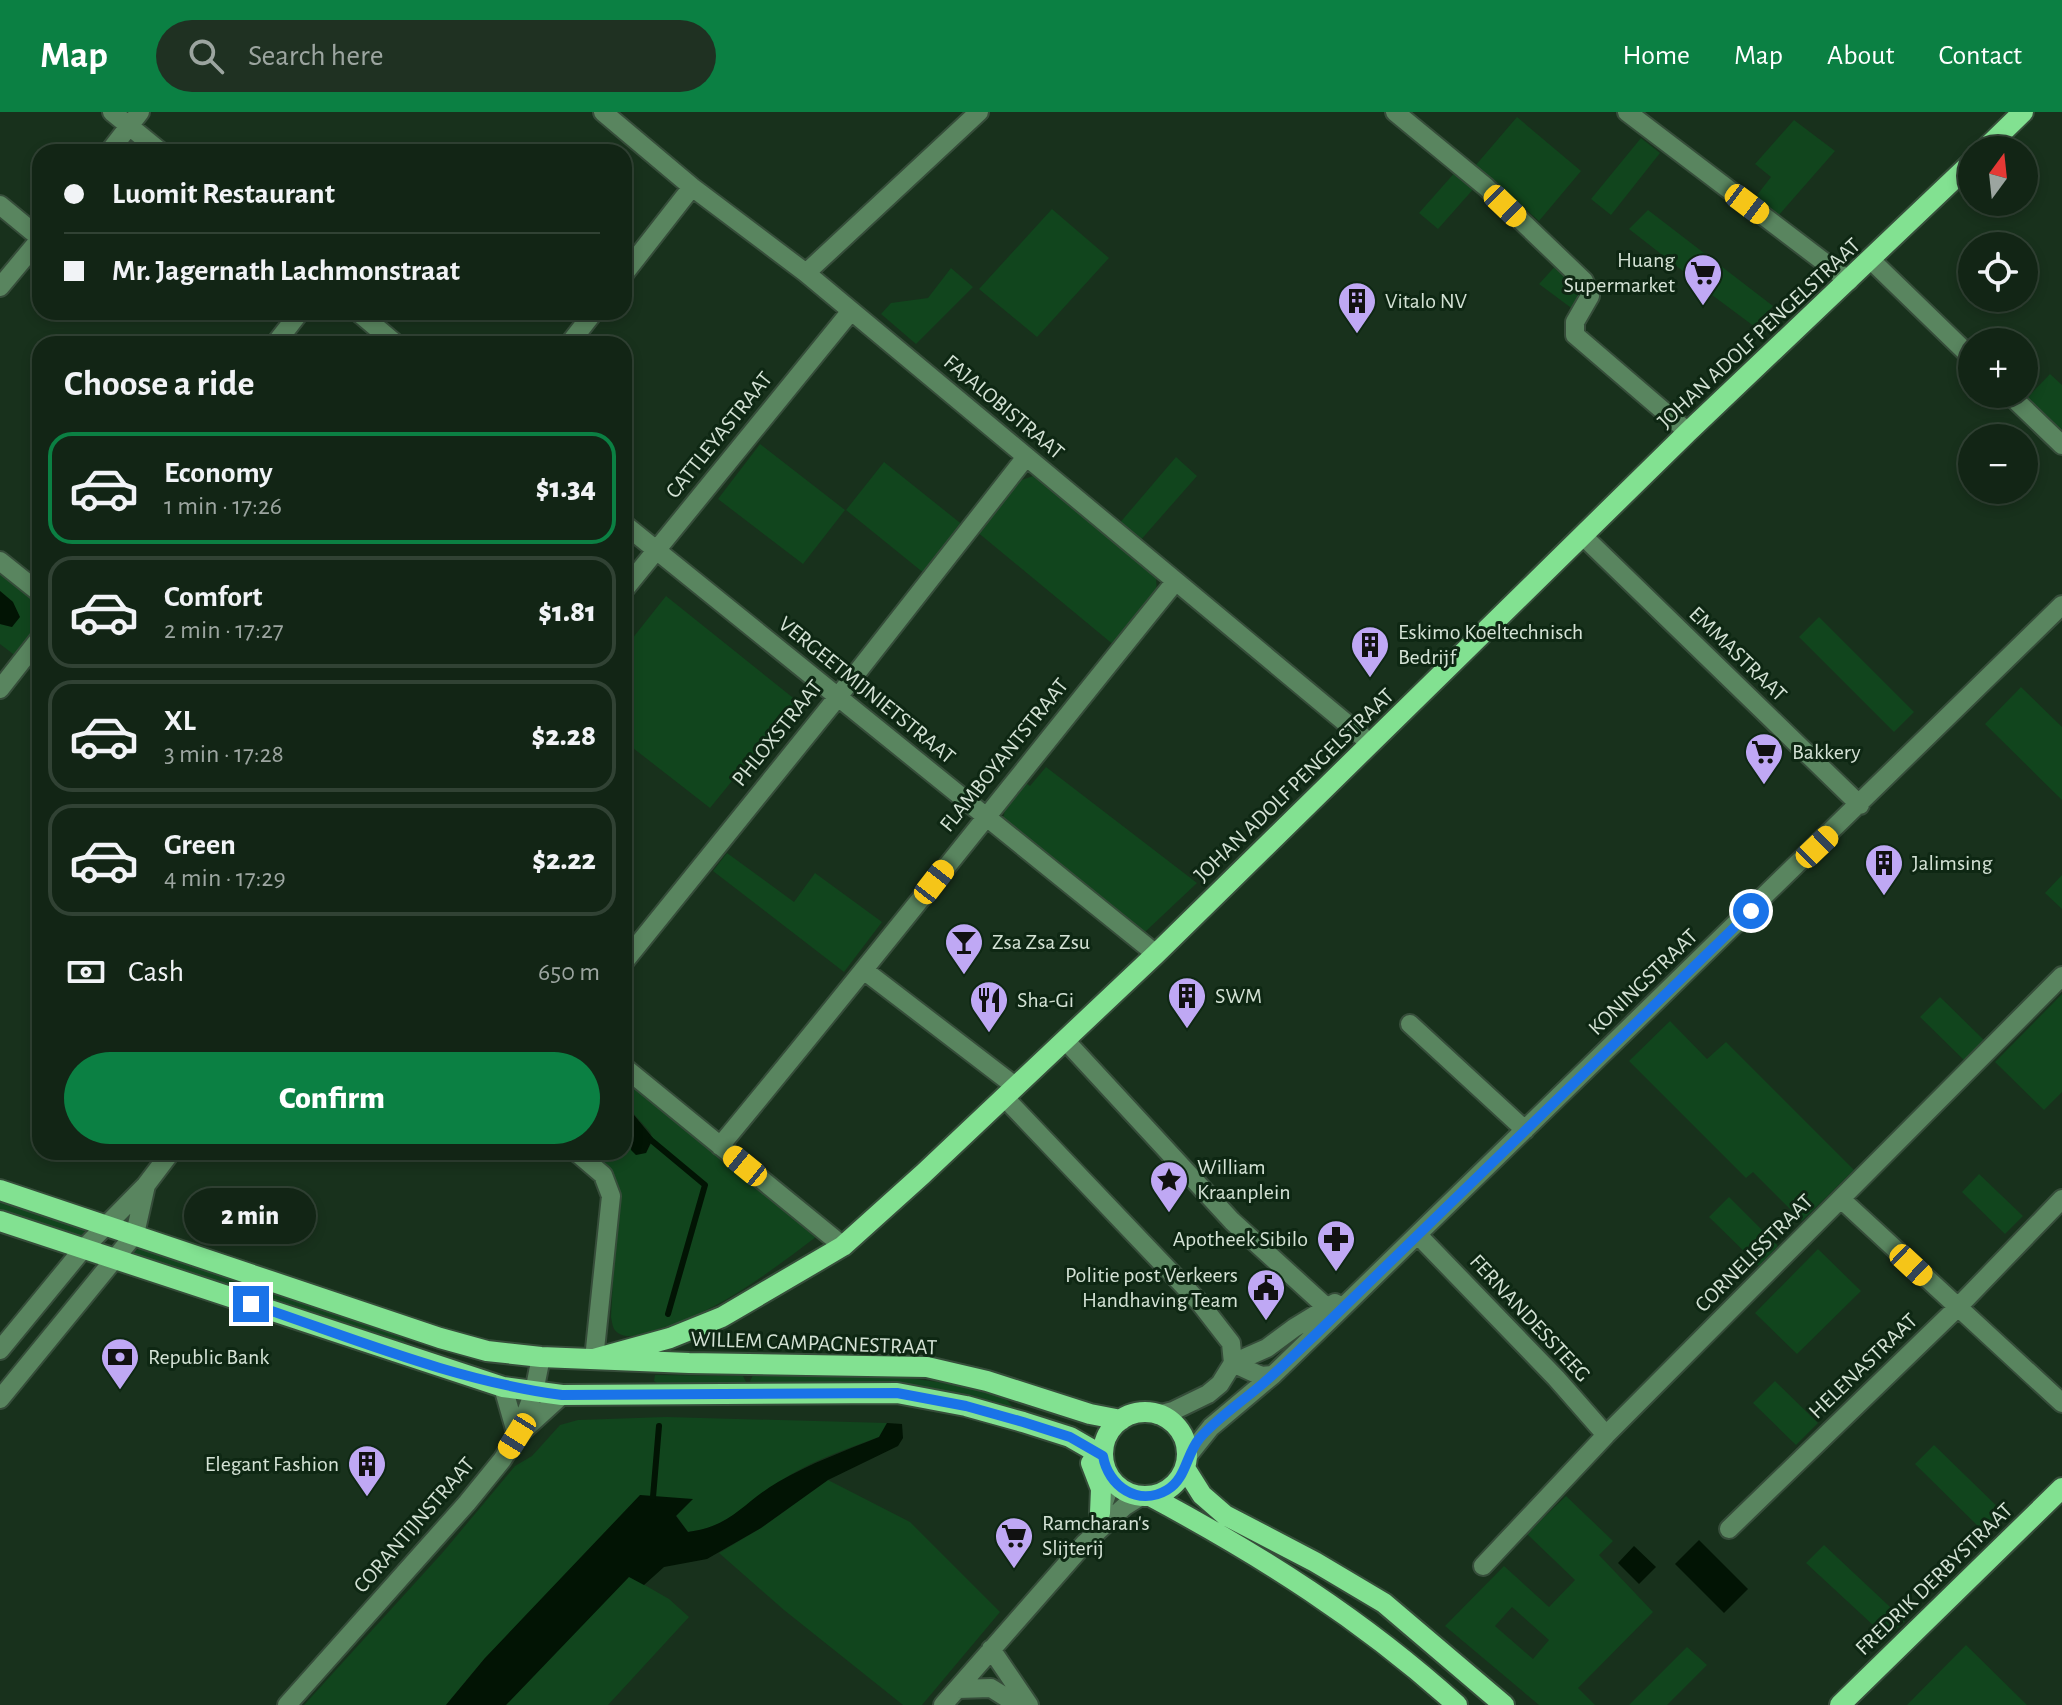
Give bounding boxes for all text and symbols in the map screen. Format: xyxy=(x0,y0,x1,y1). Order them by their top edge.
search box xyxy=(156,20,716,92)
icon: search xyxy=(184,34,228,78)
text: Map xyxy=(40,37,108,75)
text: Search here xyxy=(248,41,384,71)
text: Home xyxy=(1623,42,1690,70)
text: Map xyxy=(1734,42,1783,70)
text: About xyxy=(1827,42,1895,70)
text: Contact xyxy=(1939,42,2022,70)
north arrow xyxy=(1958,136,2038,216)
map controls xyxy=(1958,136,2038,504)
text: Luomit Restaurant xyxy=(112,179,335,209)
car xyxy=(1721,180,1773,228)
car xyxy=(1479,181,1531,231)
button: locate xyxy=(1958,232,2038,312)
street label: JOHAN ADOLF PENGELSTRAAT xyxy=(1654,234,1865,432)
place label: Huang Supermarket xyxy=(1563,249,1675,296)
supermarket icon: Huang Supermarket xyxy=(1682,252,1724,307)
text: Mr. Jagernath Lachmonstraat xyxy=(112,256,460,286)
building icon: Vitalo NV xyxy=(1336,280,1378,335)
place label: Vitalo NV xyxy=(1385,290,1467,312)
button: + xyxy=(1958,328,2038,408)
street label: FAJALOBISTRAAT xyxy=(940,351,1068,464)
text: Choose a ride xyxy=(64,366,254,402)
street label: CATTLEYASTRAAT xyxy=(661,367,777,502)
button: − xyxy=(1958,424,2038,504)
icon: car xyxy=(68,452,140,524)
text: Economy xyxy=(164,458,273,488)
text: $1.34 xyxy=(536,473,596,503)
text: 1 min · 17:26 xyxy=(164,493,282,519)
icon: car xyxy=(68,576,140,648)
text: Comfort xyxy=(164,582,263,612)
text: $1.81 xyxy=(538,597,596,627)
street label: EMMASTRAAT xyxy=(1685,602,1791,706)
street label: VERGEETMIJNIETSTRAAT xyxy=(774,612,960,768)
text: 2 min · 17:27 xyxy=(164,617,284,643)
place label: Eskimo Koeltechnisch Bedrijf xyxy=(1398,621,1583,668)
building icon: Eskimo Koeltechnisch Bedrijf xyxy=(1349,624,1391,679)
street label: FLAMBOYANTSTRAAT xyxy=(936,674,1073,836)
street label: PHLOXSTRAAT xyxy=(728,676,826,790)
street label: JOHAN ADOLF PENGELSTRAAT xyxy=(1190,684,1398,886)
icon: car xyxy=(68,700,140,772)
text: XL xyxy=(164,706,196,736)
text: $2.28 xyxy=(532,721,596,751)
supermarket icon: Bakkery xyxy=(1743,731,1785,786)
text: 3 min · 17:28 xyxy=(164,741,284,767)
place label: Bakkery xyxy=(1792,741,1861,763)
car xyxy=(1791,822,1843,872)
icon: car xyxy=(68,824,140,896)
text: Green xyxy=(164,830,236,860)
building icon: Jalimsing xyxy=(1863,842,1905,897)
text: $2.22 xyxy=(532,845,596,875)
place label: Jalimsing xyxy=(1912,852,1993,874)
car xyxy=(910,856,958,908)
text: 4 min · 17:29 xyxy=(164,865,286,891)
route start xyxy=(1733,893,1769,929)
bar icon: Zsa Zsa Zsu xyxy=(943,921,985,976)
street label: KONINGSTRAAT xyxy=(1584,925,1702,1039)
place label: Zsa Zsa Zsu xyxy=(992,931,1090,953)
icon: cash xyxy=(64,950,108,994)
text: Cash xyxy=(128,957,184,987)
text: 650 m xyxy=(538,959,600,985)
building icon: SWM xyxy=(1166,975,1208,1030)
restaurant icon: Sha-Gi xyxy=(968,979,1010,1034)
place label: SWM xyxy=(1215,985,1262,1007)
place label: Sha-Gi xyxy=(1017,989,1074,1011)
button: Confirm xyxy=(64,1052,600,1144)
car xyxy=(719,1142,771,1190)
place label: William Kraanplein xyxy=(1197,1156,1291,1203)
place icon: William Kraanplein xyxy=(1148,1159,1190,1214)
callout: 2 min xyxy=(185,1188,317,1244)
street label: CORNELISSTRAAT xyxy=(1691,1190,1817,1316)
text: 2 min xyxy=(221,1203,279,1229)
pharmacy icon: Apotheek Sibilo xyxy=(1315,1218,1357,1273)
place label: Apotheek Sibilo xyxy=(1173,1228,1308,1250)
car xyxy=(1885,1240,1937,1290)
street label: FERNANDESSTEEG xyxy=(1466,1250,1594,1386)
place label: Politie post Verkeers Handhaving Team xyxy=(1065,1264,1238,1311)
public building icon: Politie post Verkeers Handhaving Team xyxy=(1245,1267,1287,1322)
route end xyxy=(233,1286,269,1322)
street label: HELENASTRAAT xyxy=(1805,1309,1922,1423)
street label: WILLEM CAMPAGNESTRAAT xyxy=(690,1328,938,1358)
bank icon: Republic Bank xyxy=(99,1336,141,1391)
place label: Republic Bank xyxy=(148,1346,269,1368)
car xyxy=(494,1409,540,1463)
building icon: Elegant Fashion xyxy=(346,1443,388,1498)
place label: Elegant Fashion xyxy=(205,1453,339,1475)
street label: CORANTIJNSTRAAT xyxy=(349,1453,479,1597)
street label: FREDRIK DERBYSTRAAT xyxy=(1851,1498,2017,1659)
place label: Ramcharan's Slijterij xyxy=(1042,1512,1150,1559)
supermarket icon: Ramcharan's Slijterij xyxy=(993,1515,1035,1570)

